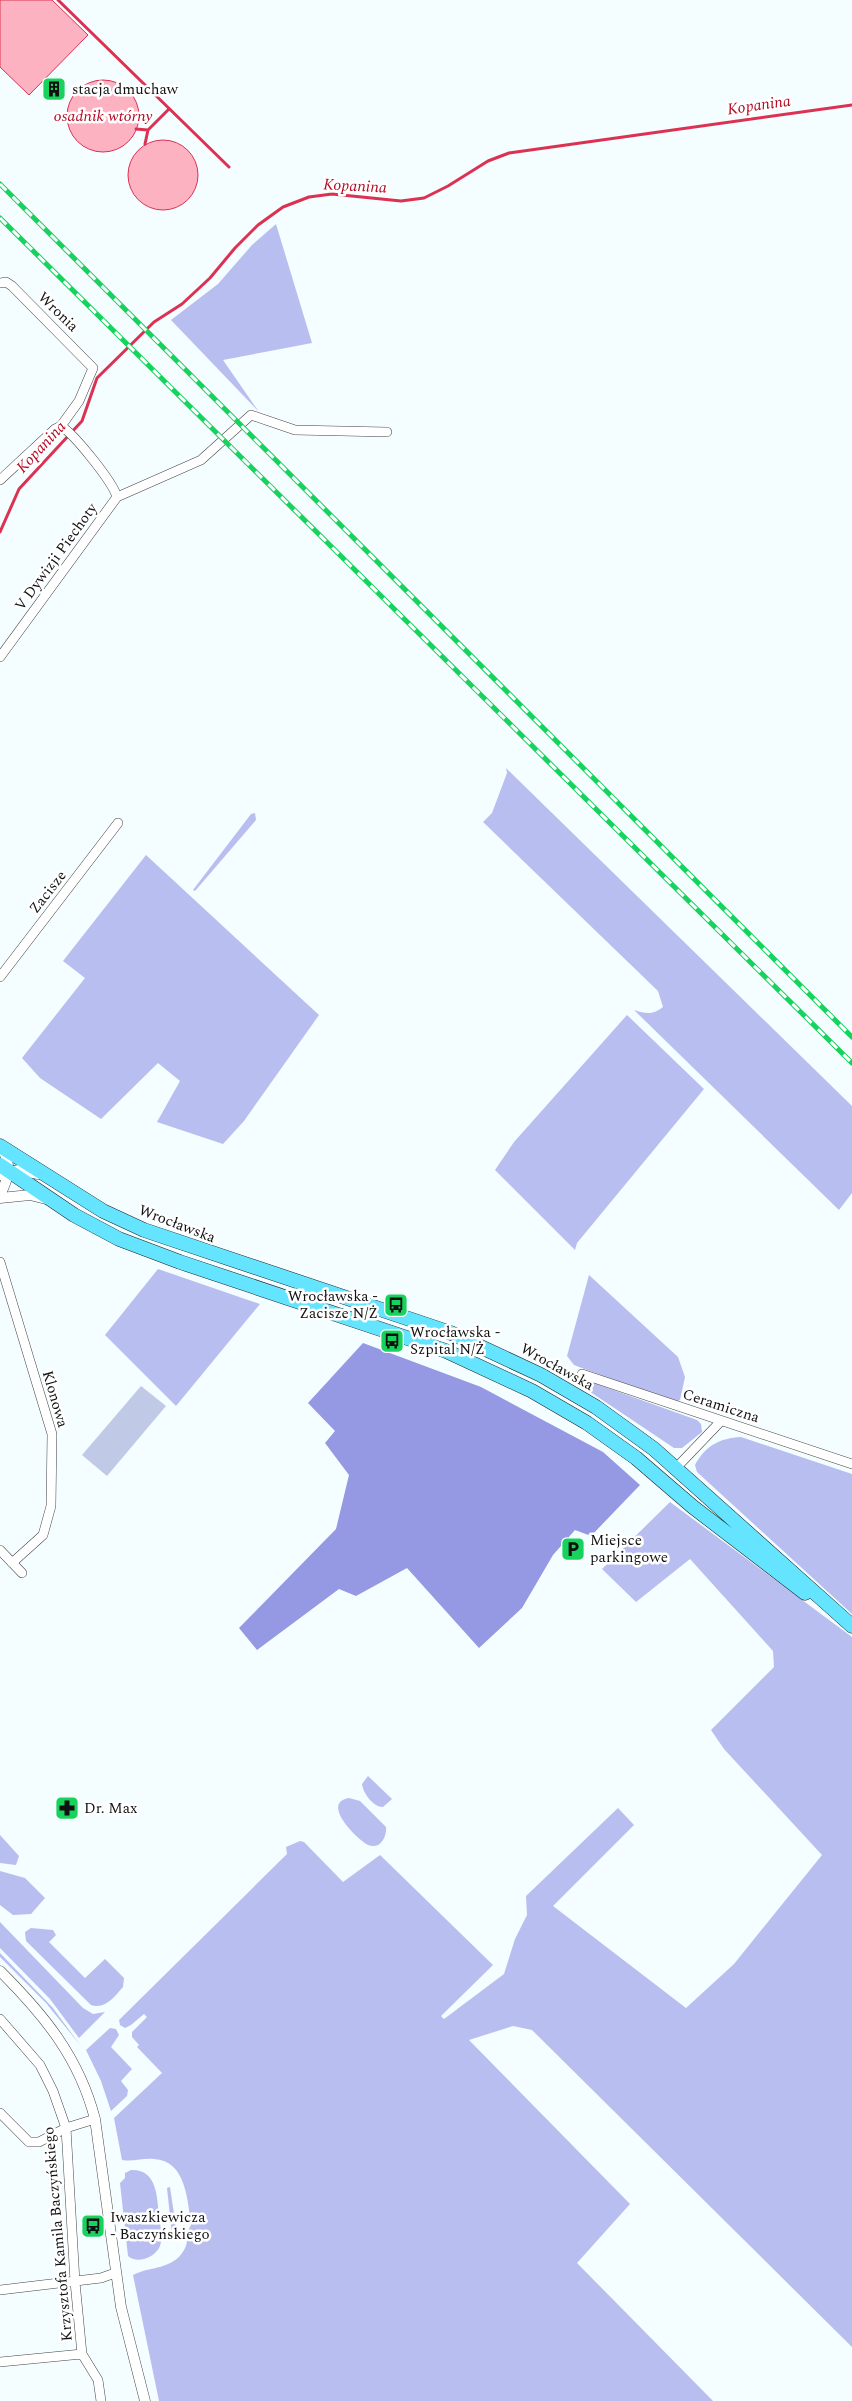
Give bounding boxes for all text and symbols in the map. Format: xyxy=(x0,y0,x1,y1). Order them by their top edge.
building icon: stacja dmuchaw xyxy=(41,76,67,102)
place label: stacja dmuchaw xyxy=(72,78,179,101)
water label: Kopanina xyxy=(726,89,792,121)
water label: osadnik wtórny xyxy=(54,104,152,128)
water label: Kopanina xyxy=(323,172,387,200)
street label: Wronia xyxy=(32,287,84,338)
water label: Kopanina xyxy=(10,415,72,479)
street label: V Dywizji Piechoty xyxy=(9,498,104,616)
street label: Zacisze xyxy=(24,865,72,919)
street label: Wrocławska xyxy=(135,1199,219,1249)
place label: Wrocławska - Zacisze N/Ż xyxy=(288,1285,378,1325)
bus stop icon: Wrocławska - Zacisze N/Ż xyxy=(383,1292,409,1318)
place label: Wrocławska - Szpital N/Ż xyxy=(410,1321,500,1361)
bus stop icon: Wrocławska - Szpital N/Ż xyxy=(379,1328,405,1354)
street label: Wrocławska xyxy=(516,1337,599,1397)
street label: Klonowa xyxy=(36,1368,74,1431)
street label: Ceramiczna xyxy=(680,1383,763,1429)
place label: Miejsce parkingowe xyxy=(590,1529,668,1569)
parking icon: Miejsce parkingowe xyxy=(560,1536,586,1562)
pharmacy icon: Dr. Max xyxy=(54,1795,80,1821)
place label: Dr. Max xyxy=(84,1797,138,1820)
street label: Krzysztofa Kamila Baczyńskiego xyxy=(37,2126,79,2342)
place label: Iwaszkiewicza - Baczyńskiego xyxy=(110,2206,210,2246)
bus stop icon: Iwaszkiewicza - Baczyńskiego xyxy=(80,2213,106,2239)

